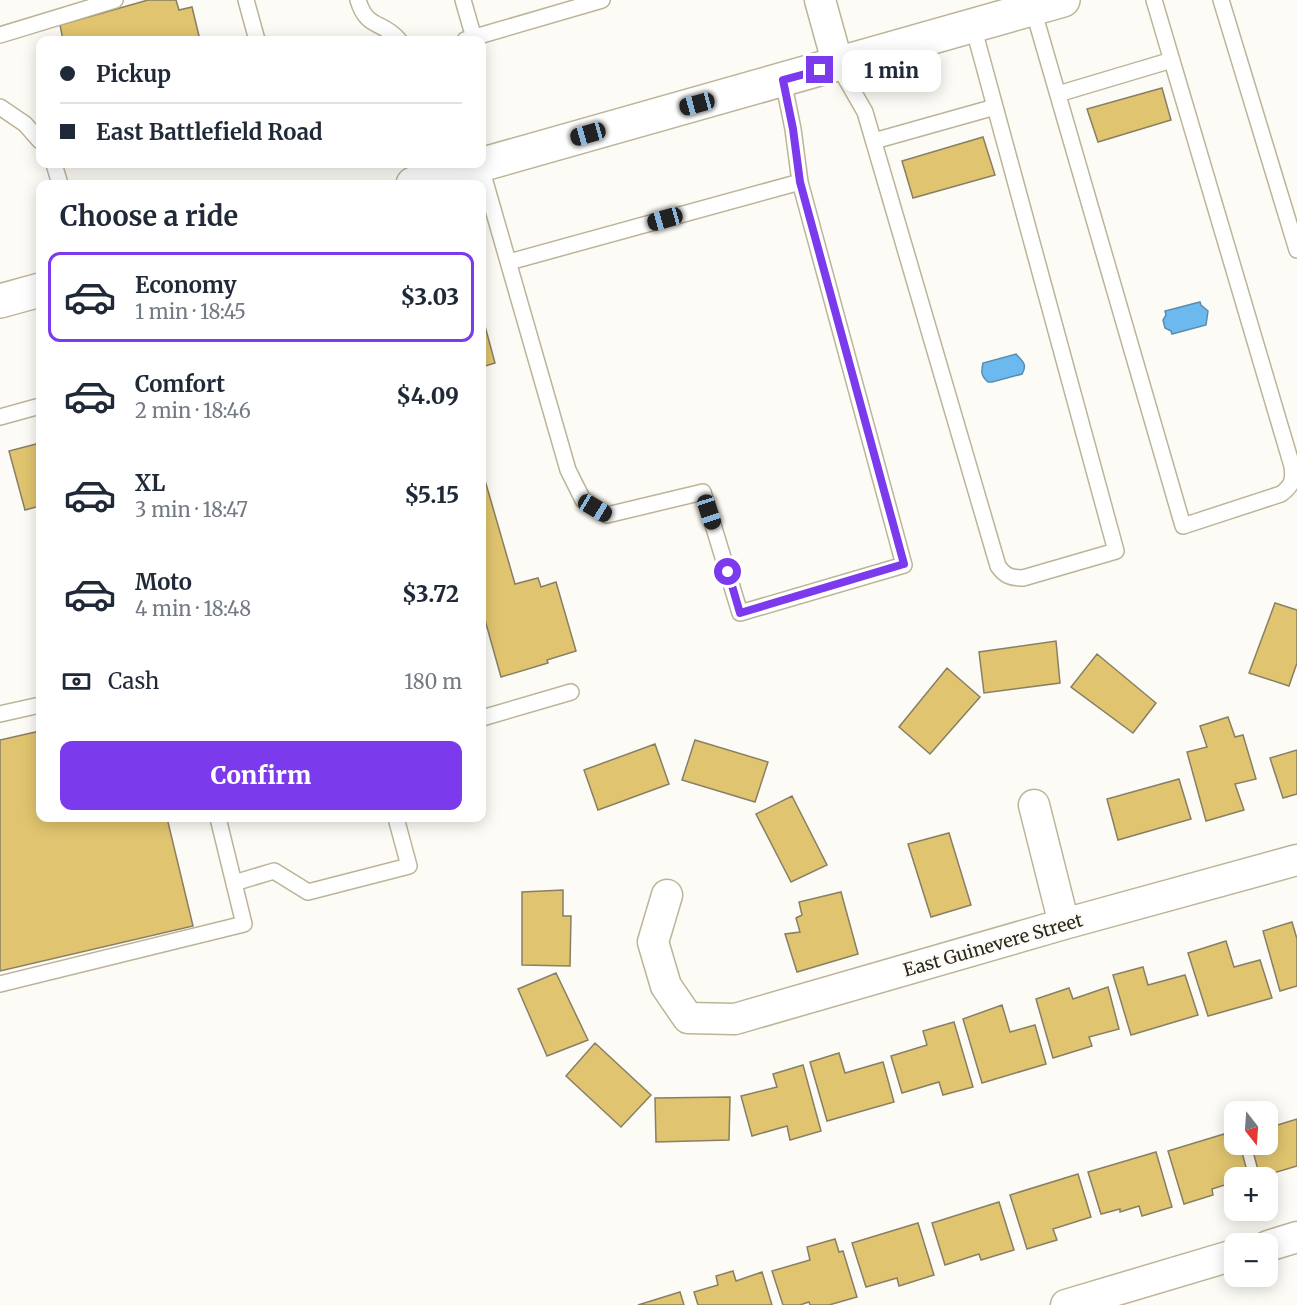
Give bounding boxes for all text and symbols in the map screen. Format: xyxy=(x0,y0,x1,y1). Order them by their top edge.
callout: 1 min xyxy=(841,49,940,91)
route end xyxy=(806,56,833,83)
text: 1 min xyxy=(864,58,919,83)
text: Pickup xyxy=(96,60,171,88)
car xyxy=(677,91,717,117)
text: East Battlefield Road xyxy=(96,118,323,146)
car xyxy=(568,120,608,148)
text: Choose a ride xyxy=(60,199,238,233)
car xyxy=(645,205,685,233)
icon: car xyxy=(63,270,117,324)
text: Economy xyxy=(135,271,236,299)
text: $3.03 xyxy=(401,283,459,311)
text: 1 min · 18:45 xyxy=(135,299,246,324)
icon: car xyxy=(63,369,117,423)
text: Comfort xyxy=(135,370,225,398)
text: $4.09 xyxy=(396,382,459,410)
text: 2 min · 18:46 xyxy=(135,398,251,423)
icon: car xyxy=(63,468,117,522)
text: XL xyxy=(135,469,165,497)
text: $5.15 xyxy=(405,481,459,509)
car xyxy=(575,491,615,525)
car xyxy=(695,492,723,532)
text: 3 min · 18:47 xyxy=(135,497,248,522)
route start xyxy=(714,558,741,585)
icon: car xyxy=(63,567,117,621)
text: Moto xyxy=(135,568,192,596)
text: $3.72 xyxy=(402,580,459,608)
text: 4 min · 18:48 xyxy=(135,596,251,621)
icon: cash xyxy=(60,665,93,698)
text: Cash xyxy=(108,667,159,695)
text: 180 m xyxy=(404,669,462,694)
button: Confirm xyxy=(60,741,462,810)
street label: East Guinevere Street xyxy=(901,908,1085,982)
north arrow xyxy=(1224,1101,1278,1155)
map controls xyxy=(1224,1101,1278,1287)
button: + xyxy=(1224,1167,1278,1221)
button: − xyxy=(1224,1233,1278,1287)

